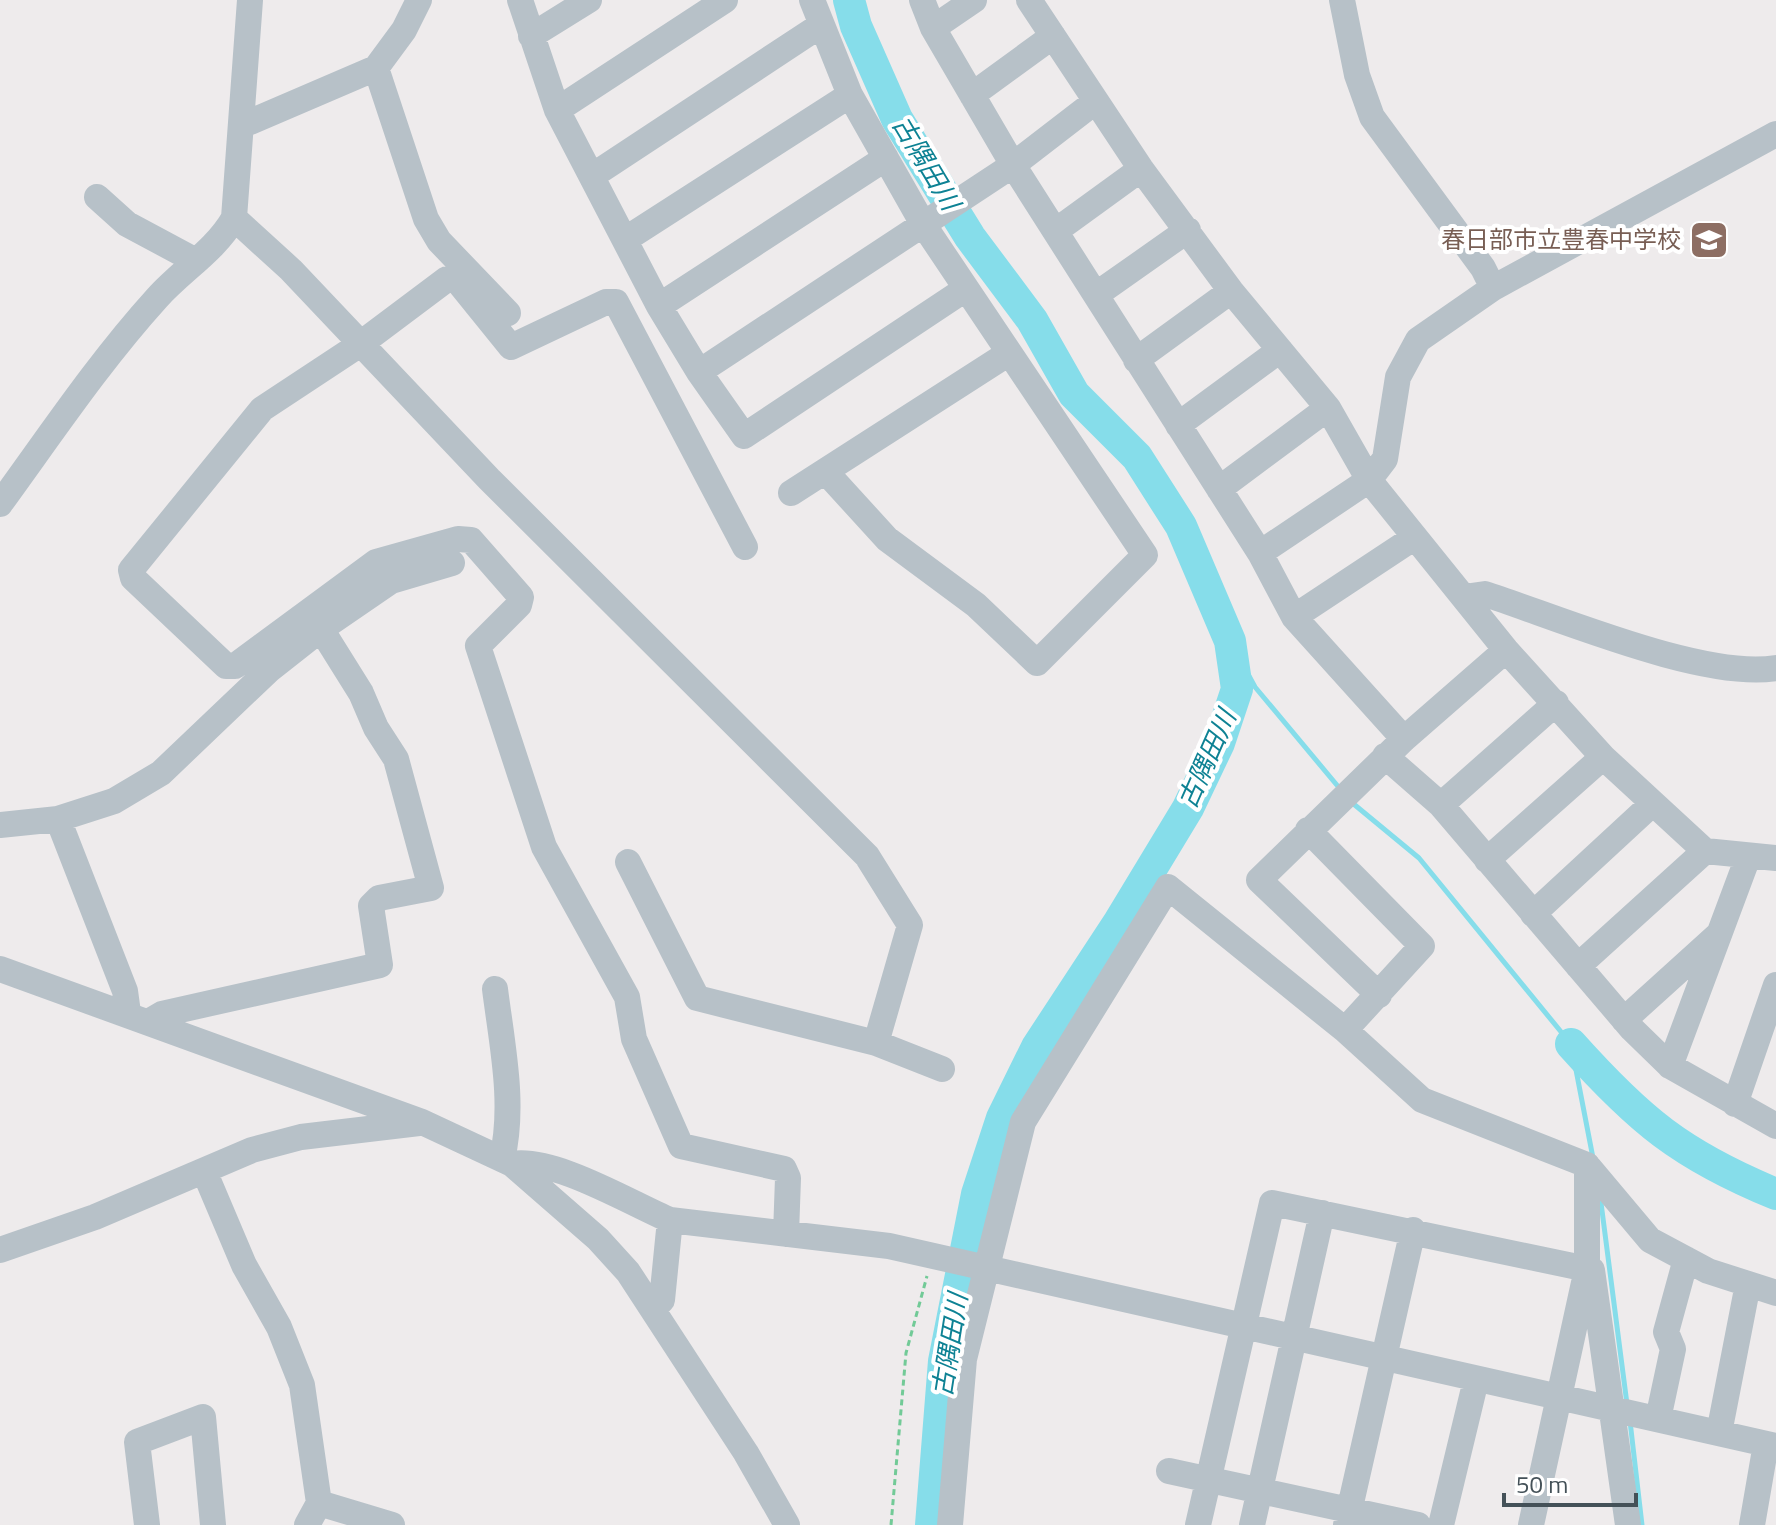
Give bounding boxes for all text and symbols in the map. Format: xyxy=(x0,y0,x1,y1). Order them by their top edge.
water label: 古隅田川 xyxy=(883,108,971,220)
school or university icon: 春日部市立豊春中学校 xyxy=(1688,219,1730,261)
place label: 春日部市立豊春中学校 xyxy=(1441,221,1681,257)
water label: 古隅田川 xyxy=(1168,701,1247,814)
water label: 古隅田川 xyxy=(922,1288,977,1399)
scale bar xyxy=(1504,1457,1636,1507)
text: 50 m xyxy=(1516,1466,1568,1502)

